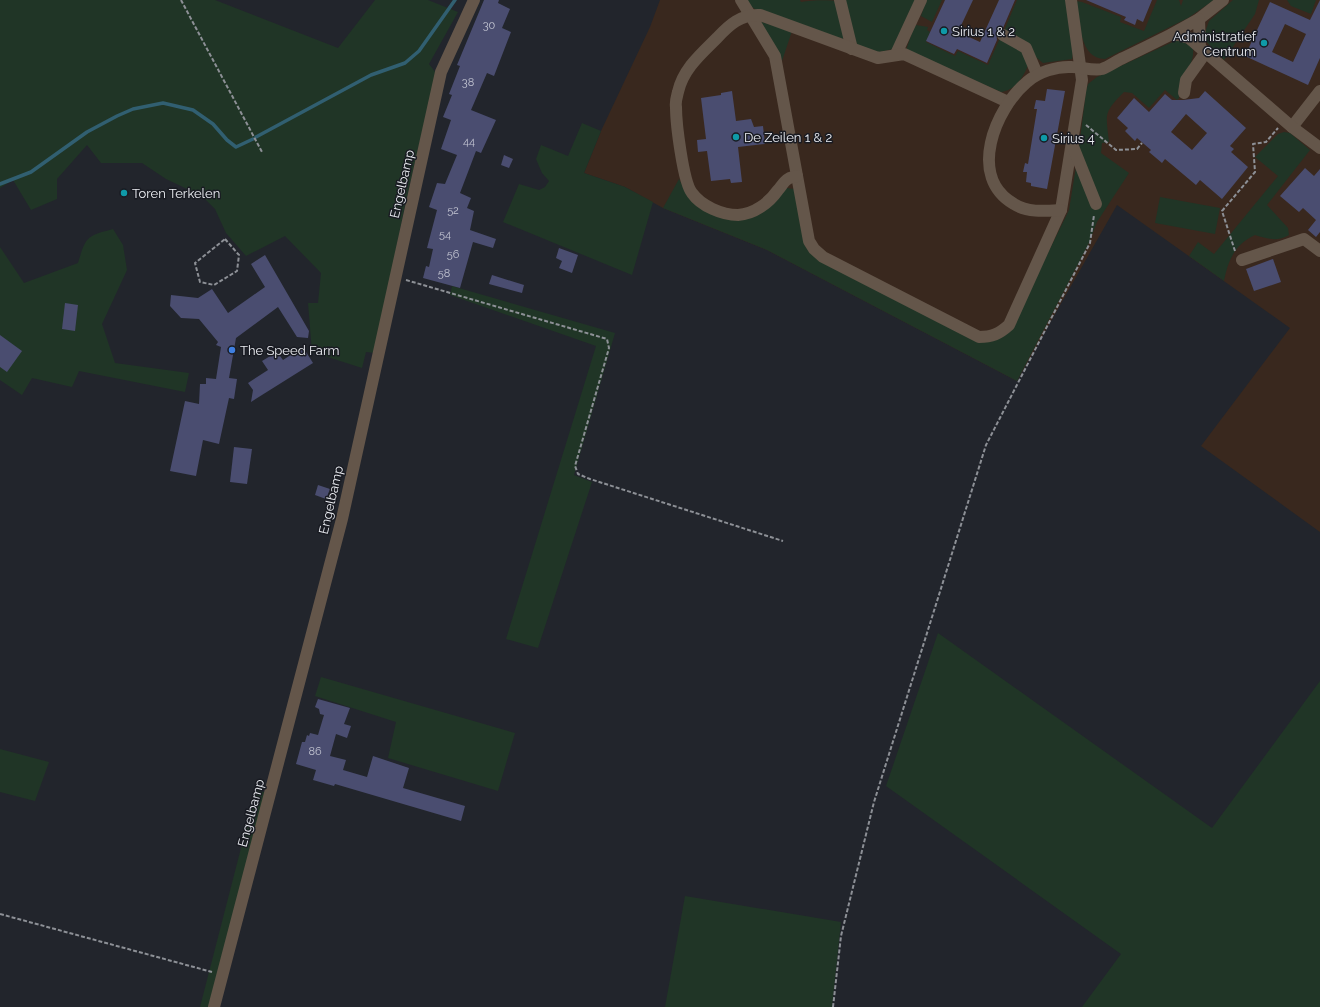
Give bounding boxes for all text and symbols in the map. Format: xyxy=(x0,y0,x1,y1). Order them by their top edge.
house number: 30 xyxy=(483,19,496,32)
place label: Sirius 1 & 2 xyxy=(952,24,1015,39)
marker: Sirius 1 & 2 xyxy=(939,26,949,36)
place label: Administratief Centrum xyxy=(1173,29,1257,59)
marker: Administratief Centrum xyxy=(1259,38,1269,48)
house number: 38 xyxy=(462,76,474,89)
place label: De Zeilen 1 & 2 xyxy=(744,130,833,145)
place label: Sirius 4 xyxy=(1052,131,1095,146)
marker: De Zeilen 1 & 2 xyxy=(731,132,741,142)
marker: Sirius 4 xyxy=(1039,133,1049,143)
house number: 44 xyxy=(463,135,475,148)
street label: Engelbamp xyxy=(387,148,417,220)
place label: Toren Terkelen xyxy=(132,186,220,201)
marker: Toren Terkelen xyxy=(119,188,129,198)
house number: 52 xyxy=(447,204,459,217)
house number: 54 xyxy=(439,228,451,241)
house number: 56 xyxy=(447,248,460,261)
house number: 58 xyxy=(438,267,450,280)
place label: The Speed Farm xyxy=(240,343,339,358)
marker: The Speed Farm xyxy=(227,345,237,355)
street label: Engelbamp xyxy=(316,464,346,536)
house number: 86 xyxy=(308,745,322,758)
street label: Engelbamp xyxy=(235,777,267,849)

